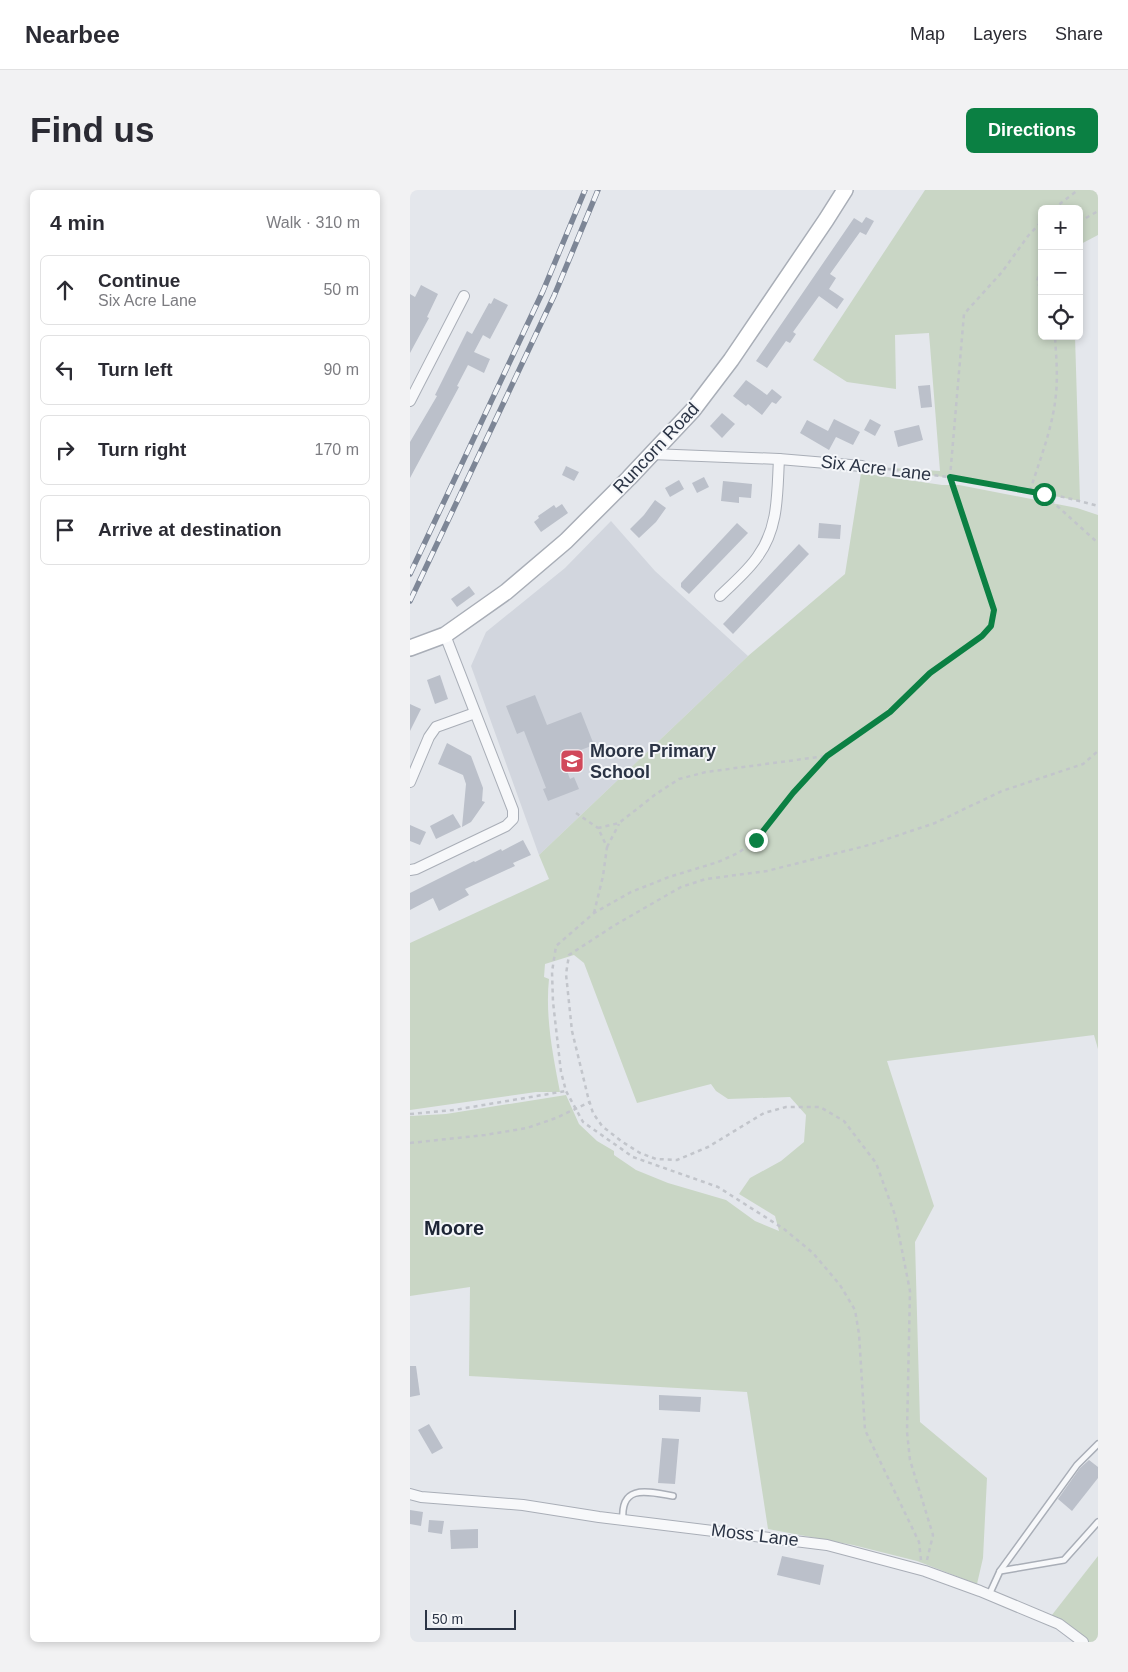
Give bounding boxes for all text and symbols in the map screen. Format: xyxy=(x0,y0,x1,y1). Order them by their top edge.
text: Nearbee xyxy=(25,21,120,48)
text: Map xyxy=(910,24,945,44)
text: Layers xyxy=(973,24,1027,44)
text: Share xyxy=(1055,24,1103,44)
button: Directions xyxy=(966,108,1098,153)
text: Find us xyxy=(30,110,154,149)
map controls xyxy=(1038,205,1083,340)
button: + xyxy=(1038,205,1083,250)
text: 4 min xyxy=(50,211,105,234)
text: Walk · 310 m xyxy=(266,214,360,231)
button: − xyxy=(1038,250,1083,295)
text: Continue xyxy=(98,270,180,291)
icon: ahead xyxy=(51,276,79,304)
text: 50 m xyxy=(323,281,359,298)
text: Six Acre Lane xyxy=(98,292,197,309)
button: locate xyxy=(1038,295,1083,340)
icon: left xyxy=(51,356,79,384)
text: Turn left xyxy=(98,359,173,380)
text: 90 m xyxy=(323,361,359,378)
street label: Runcorn Road xyxy=(609,399,703,497)
icon: right xyxy=(51,436,79,464)
text: Turn right xyxy=(98,439,186,460)
text: 170 m xyxy=(315,441,359,458)
street label: Six Acre Lane xyxy=(820,451,932,485)
route start xyxy=(1033,483,1056,506)
icon: arrive xyxy=(51,516,79,544)
text: Arrive at destination xyxy=(98,519,282,540)
place label: Moore Primary School xyxy=(590,741,716,782)
school or university icon: Moore Primary School xyxy=(559,748,585,774)
route end xyxy=(745,829,768,852)
district label: Moore xyxy=(424,1217,484,1239)
street label: Moss Lane xyxy=(710,1520,800,1550)
scale bar xyxy=(425,1607,516,1630)
text: 50 m xyxy=(432,1611,463,1627)

